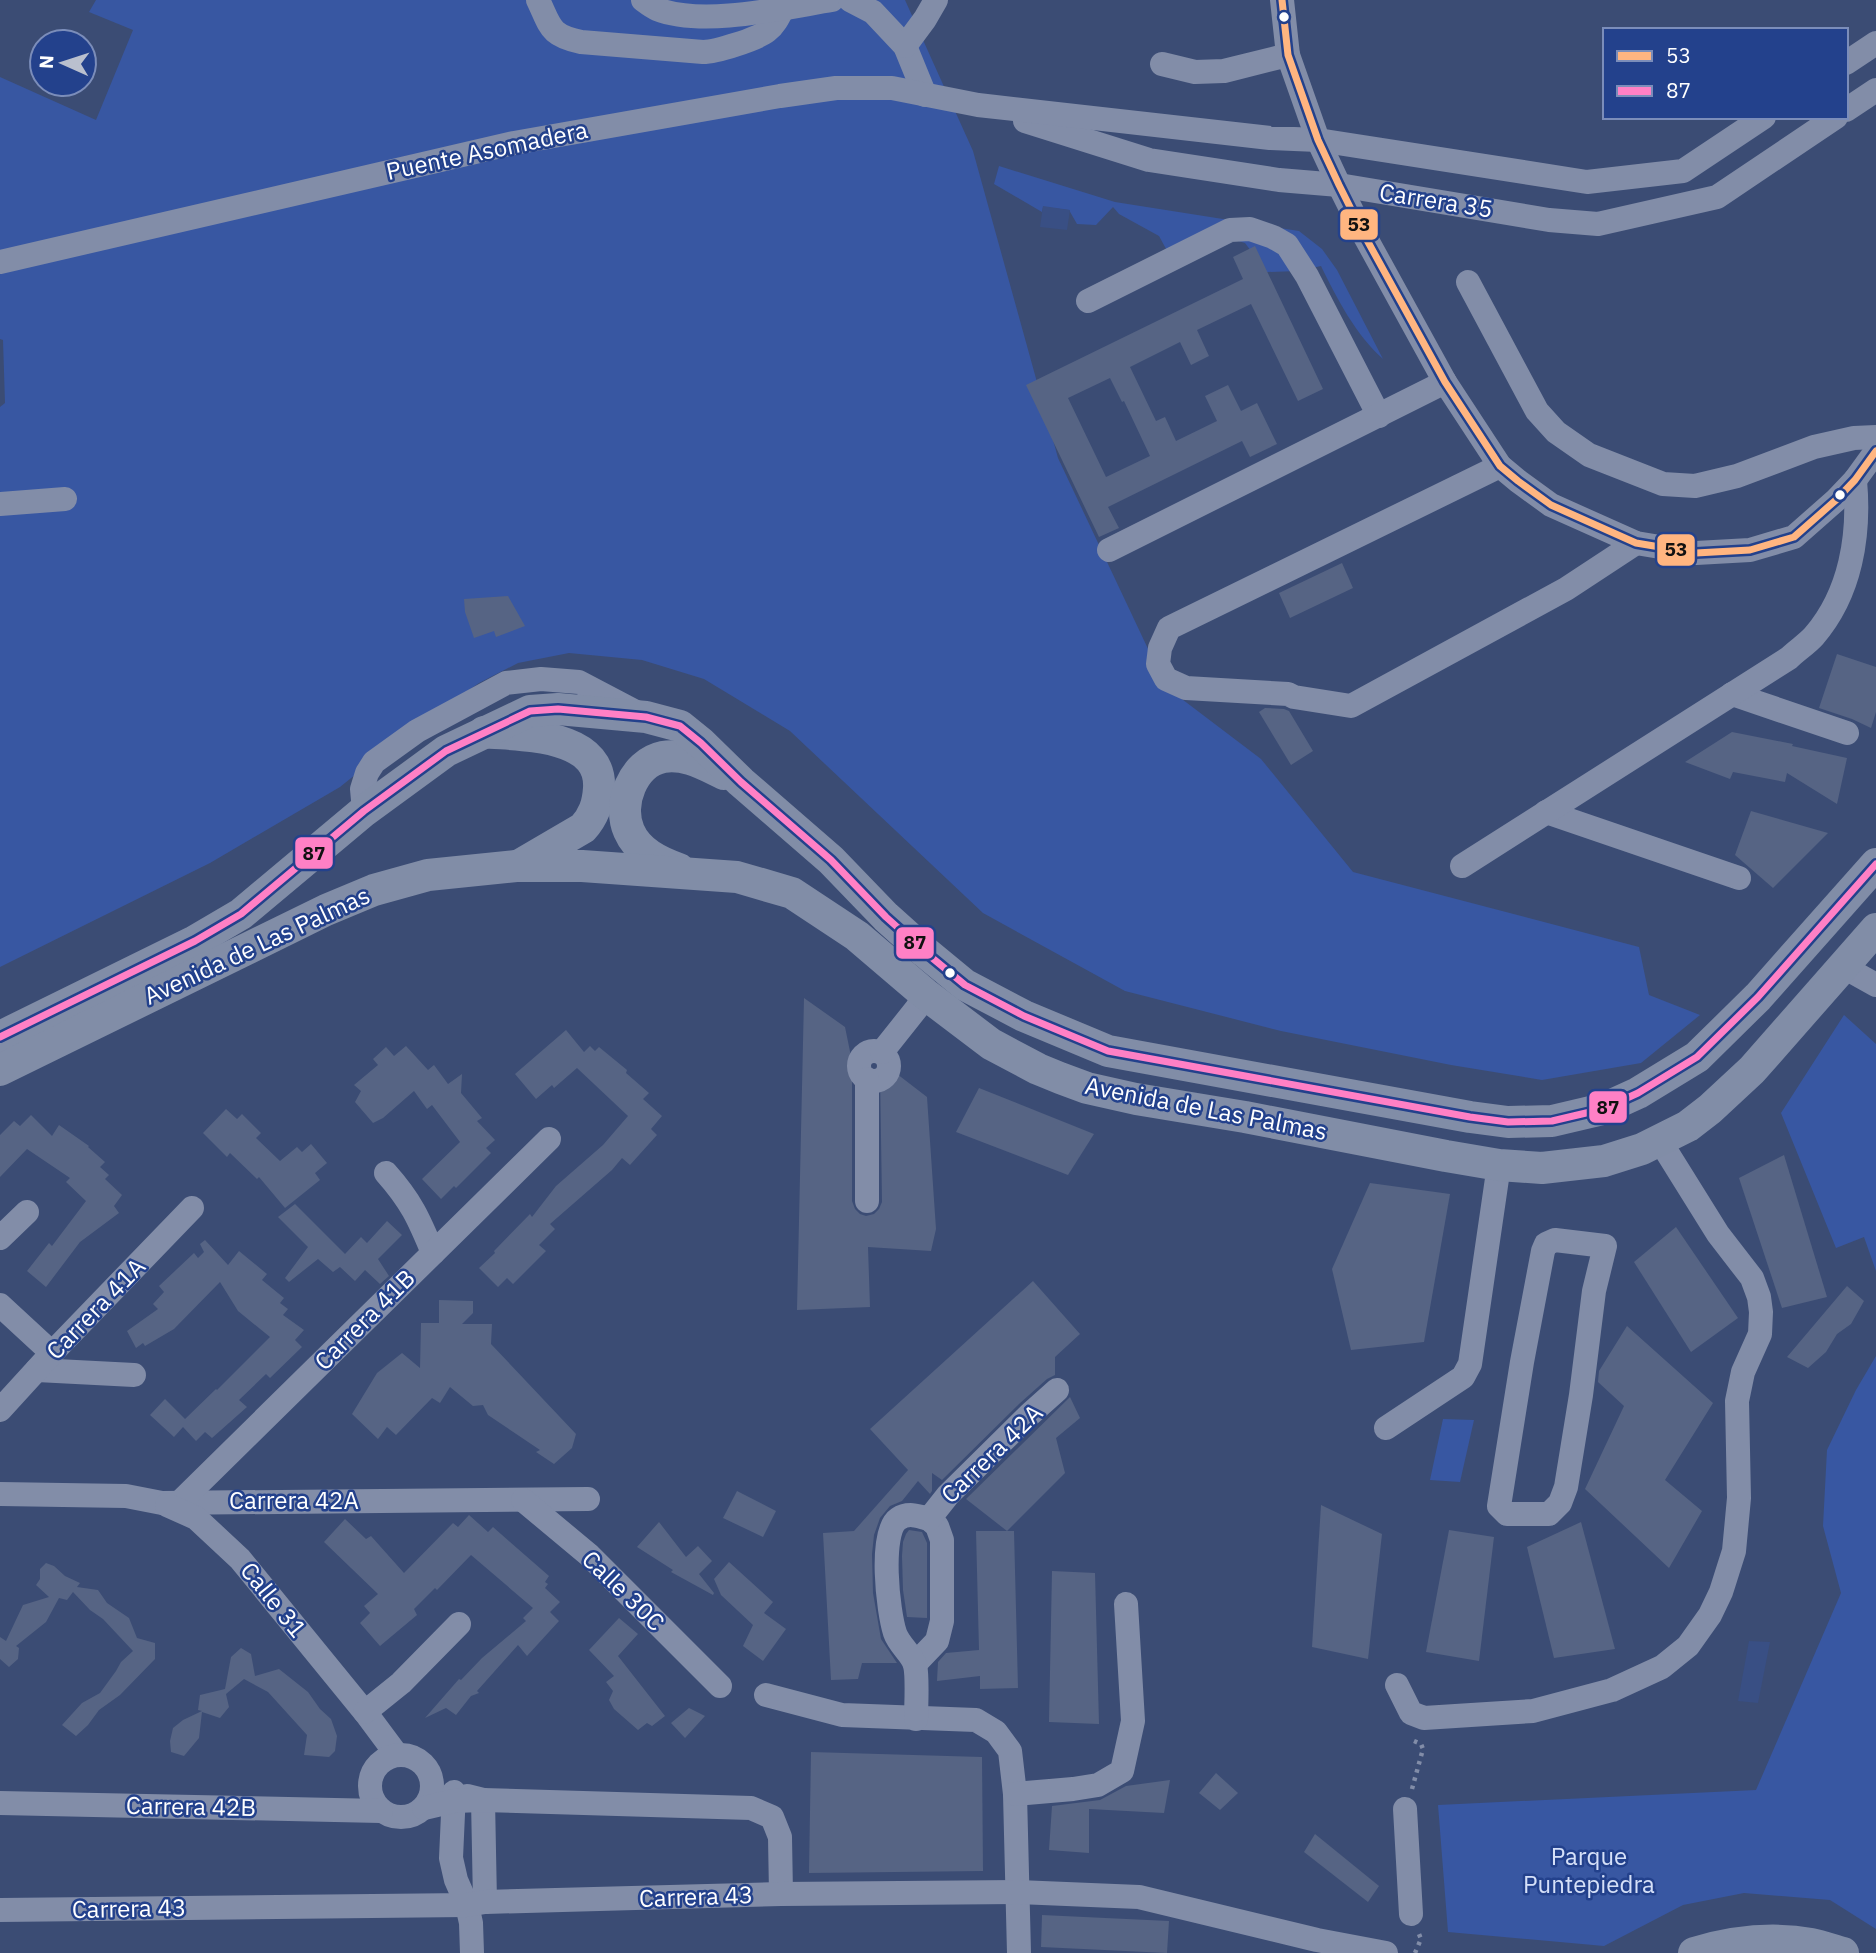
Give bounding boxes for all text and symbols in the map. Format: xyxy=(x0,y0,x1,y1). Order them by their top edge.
unlabelled marker xyxy=(1277,10,1291,24)
north arrow xyxy=(28,28,98,98)
legend xyxy=(1603,28,1848,119)
text: 53 xyxy=(1666,41,1691,69)
text: N xyxy=(34,55,58,70)
text: 87 xyxy=(1666,76,1691,104)
street label: Puente Asomadera xyxy=(383,113,591,187)
street label: Carrera 35 xyxy=(1377,175,1495,225)
line badge: 53 xyxy=(1339,208,1379,241)
text: 53 xyxy=(1348,212,1370,236)
unlabelled marker xyxy=(1833,488,1847,502)
line badge: 53 xyxy=(1656,533,1696,567)
text: 53 xyxy=(1665,537,1687,561)
line badge: 87 xyxy=(294,836,334,870)
text: 87 xyxy=(303,841,325,865)
street label: Avenida de Las Palmas xyxy=(138,879,375,1012)
line badge: 87 xyxy=(895,926,935,960)
text: 87 xyxy=(904,930,926,954)
unlabelled marker xyxy=(943,966,957,980)
street label: Avenida de Las Palmas xyxy=(1083,1069,1330,1147)
line badge: 87 xyxy=(1588,1090,1628,1124)
text: 87 xyxy=(1597,1095,1619,1119)
street label: Carrera 41A xyxy=(39,1251,152,1366)
street label: Carrera 41B xyxy=(307,1262,422,1377)
street label: Carrera 42A xyxy=(934,1397,1049,1510)
street label: Carrera 42A xyxy=(229,1484,359,1516)
street label: Calle 30C xyxy=(575,1543,672,1638)
street label: Calle 31 xyxy=(234,1555,314,1644)
street label: Carrera 42B xyxy=(126,1789,256,1823)
park label: Parque Puntepiedra xyxy=(1523,1840,1655,1900)
street label: Carrera 43 xyxy=(638,1878,754,1914)
street label: Carrera 43 xyxy=(72,1891,186,1925)

